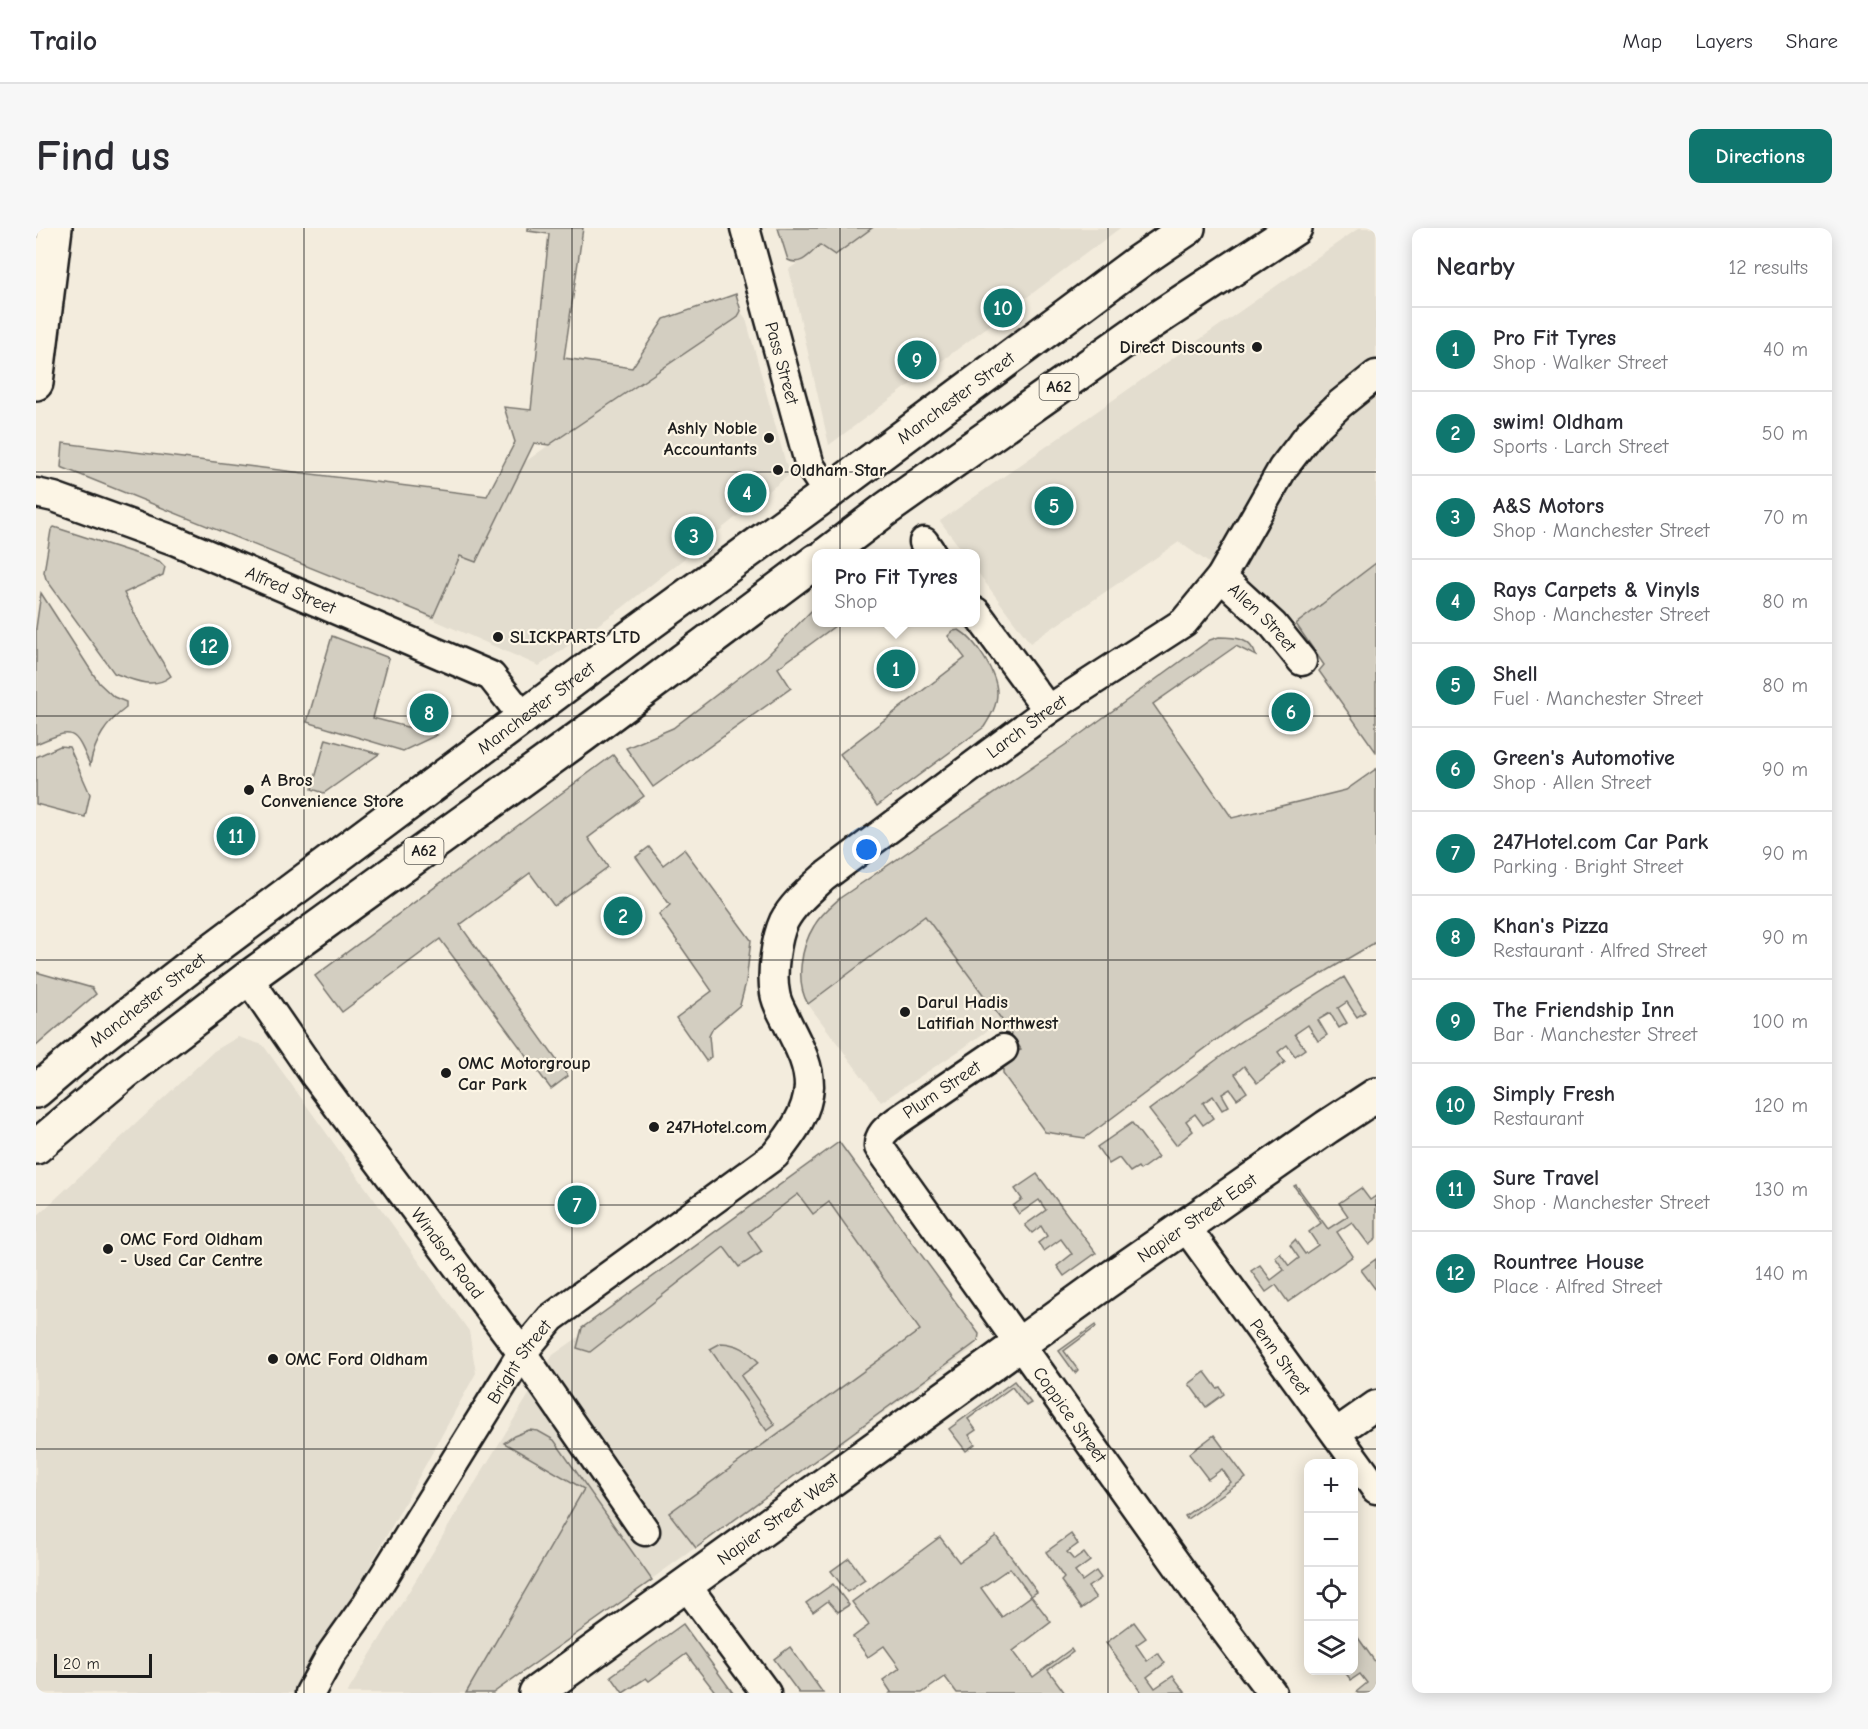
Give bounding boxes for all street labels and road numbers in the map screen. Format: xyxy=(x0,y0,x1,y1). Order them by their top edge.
street label: Pass Street xyxy=(761,319,803,408)
street label: Manchester Street xyxy=(893,347,1019,448)
road number: A62 xyxy=(1040,374,1078,400)
street label: Alfred Street xyxy=(243,562,340,619)
street label: Allen Street xyxy=(1224,579,1301,657)
street label: Manchester Street xyxy=(473,657,599,759)
street label: Larch Street xyxy=(982,690,1071,763)
road number: A62 xyxy=(404,838,444,864)
street label: Manchester Street xyxy=(85,948,210,1052)
street label: Plum Street xyxy=(899,1056,986,1124)
street label: Napier Street East xyxy=(1133,1168,1261,1267)
street label: Windsor Road xyxy=(407,1204,488,1303)
street label: Bright Street xyxy=(483,1315,556,1408)
street label: Penn Street xyxy=(1245,1315,1315,1400)
street label: Coppice Street xyxy=(1029,1363,1112,1467)
street label: Napier Street West xyxy=(713,1467,843,1569)

